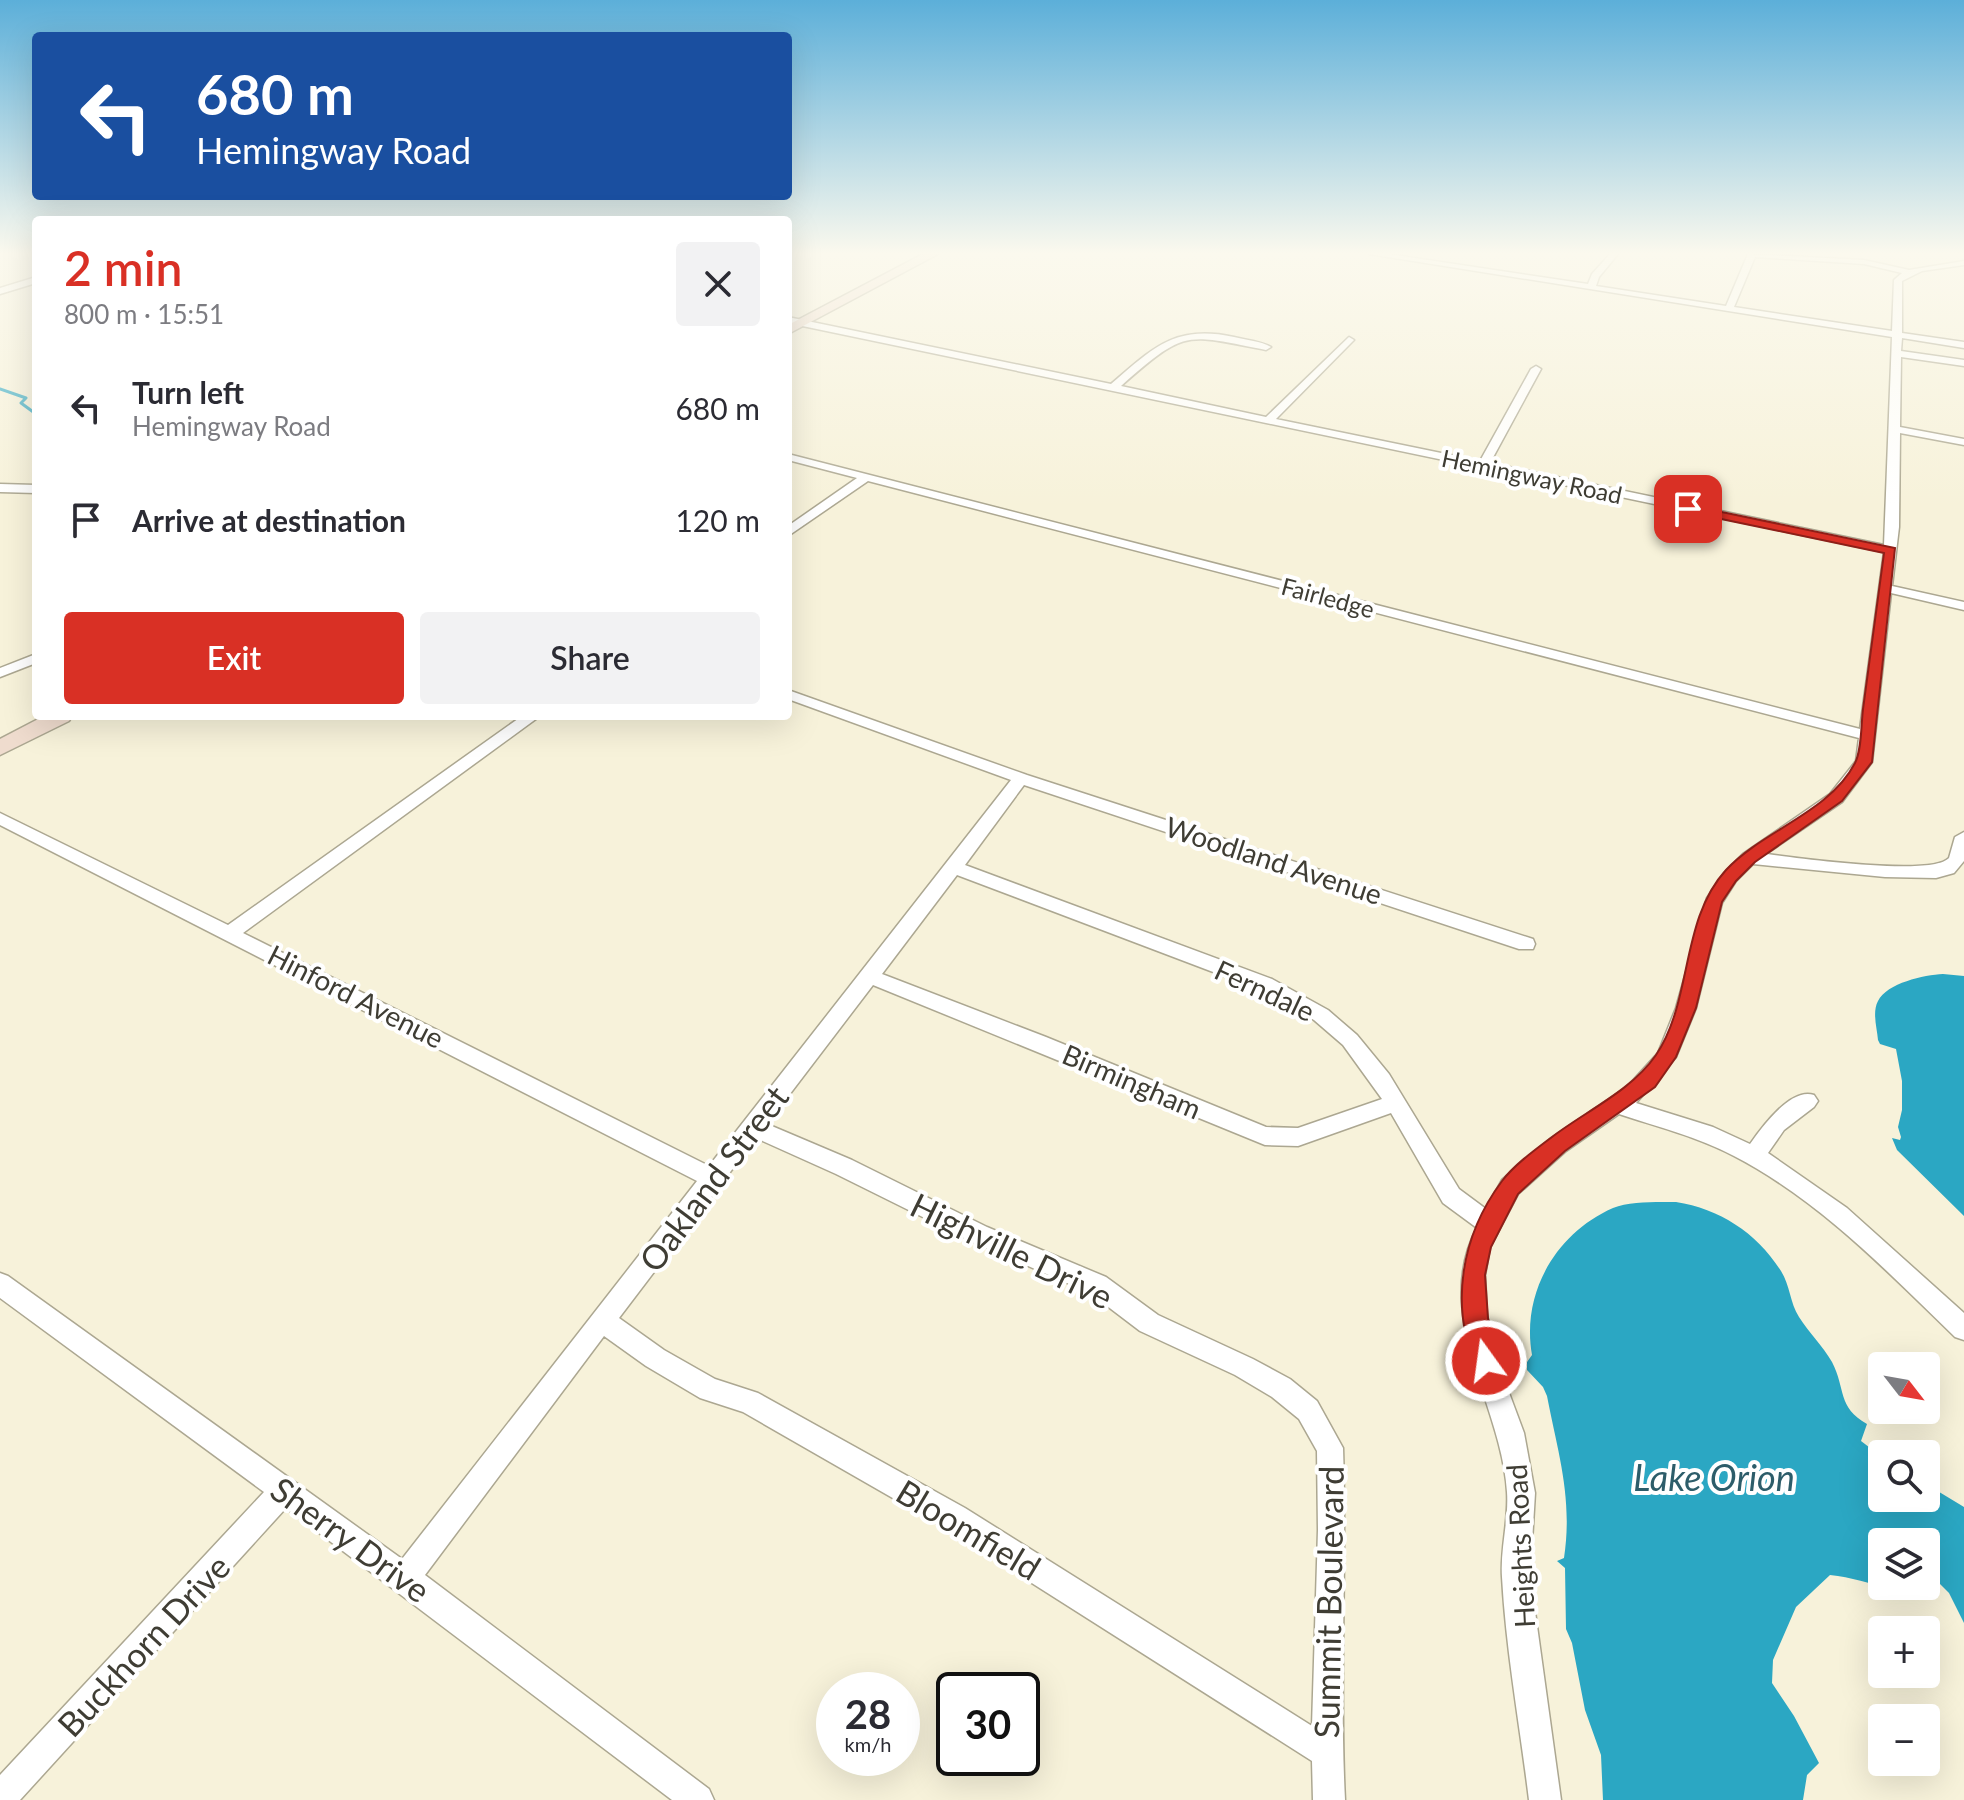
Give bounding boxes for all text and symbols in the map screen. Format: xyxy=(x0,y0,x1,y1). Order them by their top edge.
text: 680 m xyxy=(196,60,354,127)
icon: left xyxy=(64,64,168,168)
text: Hemingway Road xyxy=(196,128,471,172)
text: 2 min xyxy=(64,239,182,296)
button: close xyxy=(676,242,760,326)
text: 800 m · 15:51 xyxy=(64,298,224,330)
text: Turn left xyxy=(132,374,244,410)
icon: left xyxy=(64,386,108,430)
text: 680 m xyxy=(675,390,760,426)
text: Hemingway Road xyxy=(132,410,331,442)
street label: Hemingway Road xyxy=(1439,443,1625,509)
pin xyxy=(1654,475,1722,543)
icon: arrive xyxy=(1666,487,1710,531)
icon: arrive xyxy=(64,498,108,542)
text: Arrive at destination xyxy=(132,502,406,538)
text: 120 m xyxy=(675,502,760,538)
street label: Fairledge xyxy=(1278,571,1378,623)
button: Exit xyxy=(64,612,404,704)
button: Share xyxy=(420,612,760,704)
street label: Woodland Avenue xyxy=(1161,809,1387,911)
street label: Hinford Avenue xyxy=(262,937,450,1055)
street label: Ferndale xyxy=(1210,952,1320,1028)
street label: Birmingham xyxy=(1058,1037,1206,1125)
street label: Oakland Street xyxy=(630,1077,796,1279)
street label: Highville Drive xyxy=(904,1183,1120,1317)
position arrow xyxy=(1444,1319,1528,1403)
north arrow xyxy=(1868,1352,1940,1424)
map controls xyxy=(1868,1352,1940,1776)
button: search xyxy=(1868,1440,1940,1512)
water label: Lake Orion xyxy=(1633,1455,1795,1499)
street label: Heights Road xyxy=(1499,1463,1541,1629)
street label: Summit Boulevard xyxy=(1305,1465,1351,1739)
street label: Sherry Drive xyxy=(264,1468,438,1610)
street label: Bloomfield xyxy=(890,1470,1048,1588)
button: layers xyxy=(1868,1528,1940,1600)
street label: Buckhorn Drive xyxy=(48,1546,238,1744)
button: + xyxy=(1868,1616,1940,1688)
speed limit sign: 30 xyxy=(936,1672,1040,1776)
text: 28 xyxy=(845,1690,891,1738)
button: − xyxy=(1868,1704,1940,1776)
text: km/h xyxy=(845,1732,891,1756)

